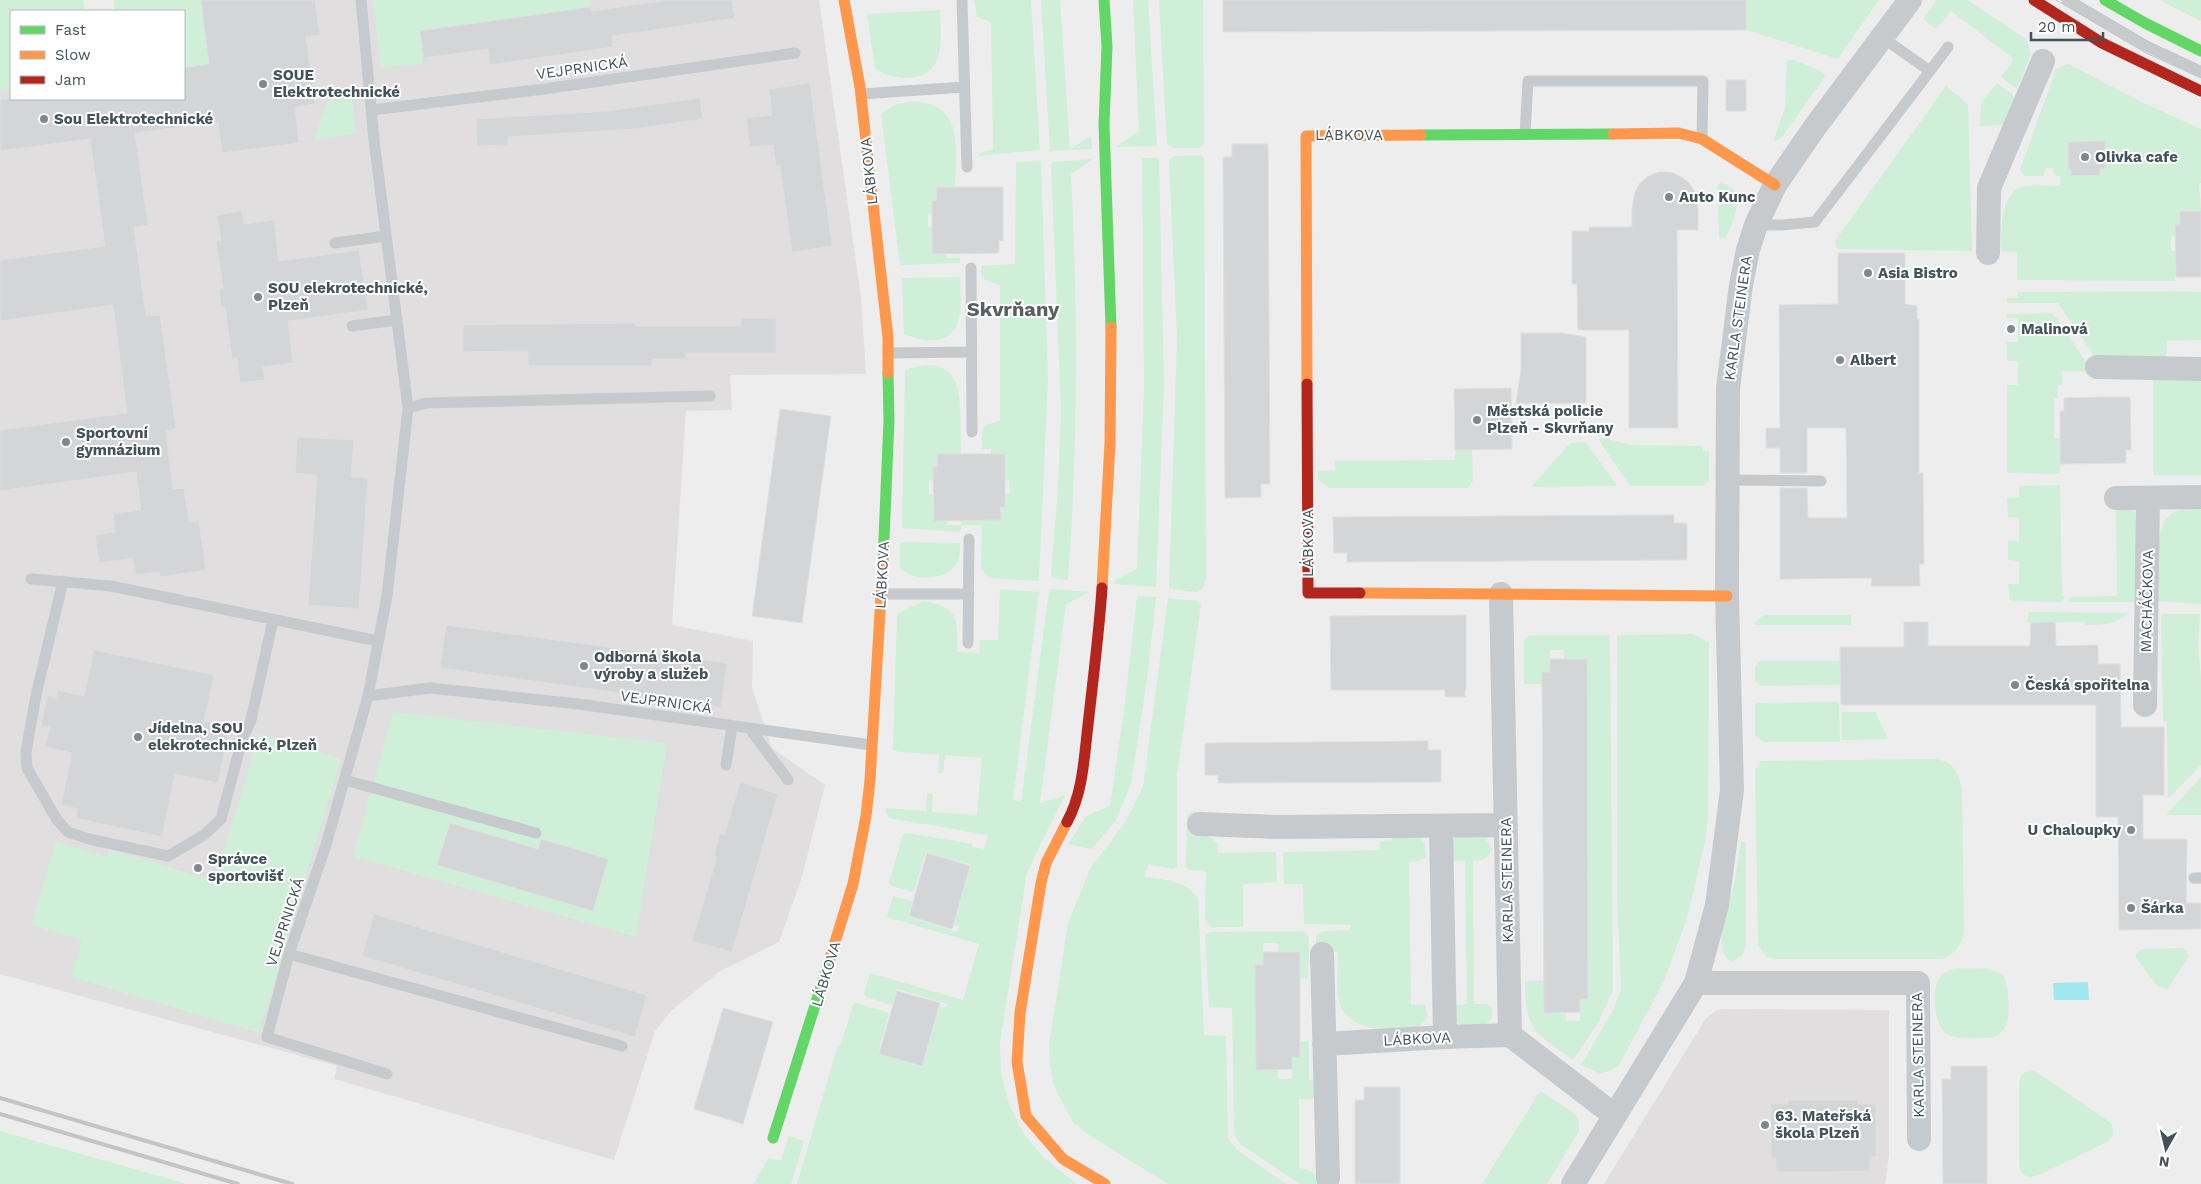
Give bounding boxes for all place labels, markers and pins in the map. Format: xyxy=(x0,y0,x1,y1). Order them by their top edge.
place label: SOUE Elektrotechnické xyxy=(273,66,400,101)
marker: SOUE Elektrotechnické xyxy=(257,78,269,90)
place label: Sou Elektrotechnické xyxy=(54,110,214,128)
marker: Sou Elektrotechnické xyxy=(38,113,50,125)
place label: Olivka cafe xyxy=(2095,148,2178,166)
marker: Olivka cafe xyxy=(2079,151,2091,163)
place label: Auto Kunc xyxy=(1679,188,1756,206)
marker: Auto Kunc xyxy=(1663,191,1675,203)
place label: Asia Bistro xyxy=(1878,264,1958,282)
marker: Asia Bistro xyxy=(1862,267,1874,279)
place label: SOU elekrotechnické, Plzeň xyxy=(268,279,428,314)
marker: SOU elekrotechnické, Plzeň xyxy=(252,291,264,303)
place label: Malinová xyxy=(2021,320,2088,338)
marker: Malinová xyxy=(2005,323,2017,335)
place label: Albert xyxy=(1850,351,1896,369)
marker: Albert xyxy=(1834,354,1846,366)
place label: Městská policie Plzeň - Skvrňany xyxy=(1487,402,1614,437)
marker: Městská policie Plzeň - Skvrňany xyxy=(1471,414,1483,426)
place label: Sportovní gymnázium xyxy=(76,424,160,459)
marker: Sportovní gymnázium xyxy=(60,436,72,448)
place label: Odborná škola výroby a služeb xyxy=(593,648,708,683)
marker: Odborná škola výroby a služeb xyxy=(578,660,590,672)
place label: Česká spořitelna xyxy=(2025,676,2150,694)
marker: Česká spořitelna xyxy=(2009,679,2021,691)
place label: Jídelna, SOU elekrotechnické, Plzeň xyxy=(148,719,317,754)
marker: Jídelna, SOU elekrotechnické, Plzeň xyxy=(132,731,144,743)
place label: U Chaloupky xyxy=(2028,821,2122,839)
marker: U Chaloupky xyxy=(2125,824,2137,836)
place label: Správce sportovišť xyxy=(208,850,285,885)
marker: Správce sportovišť xyxy=(192,862,204,874)
place label: Šárka xyxy=(2141,899,2184,917)
marker: Šárka xyxy=(2125,902,2137,914)
place label: 63. Mateřská škola Plzeň xyxy=(1775,1107,1872,1142)
marker: 63. Mateřská škola Plzeň xyxy=(1759,1119,1771,1131)

